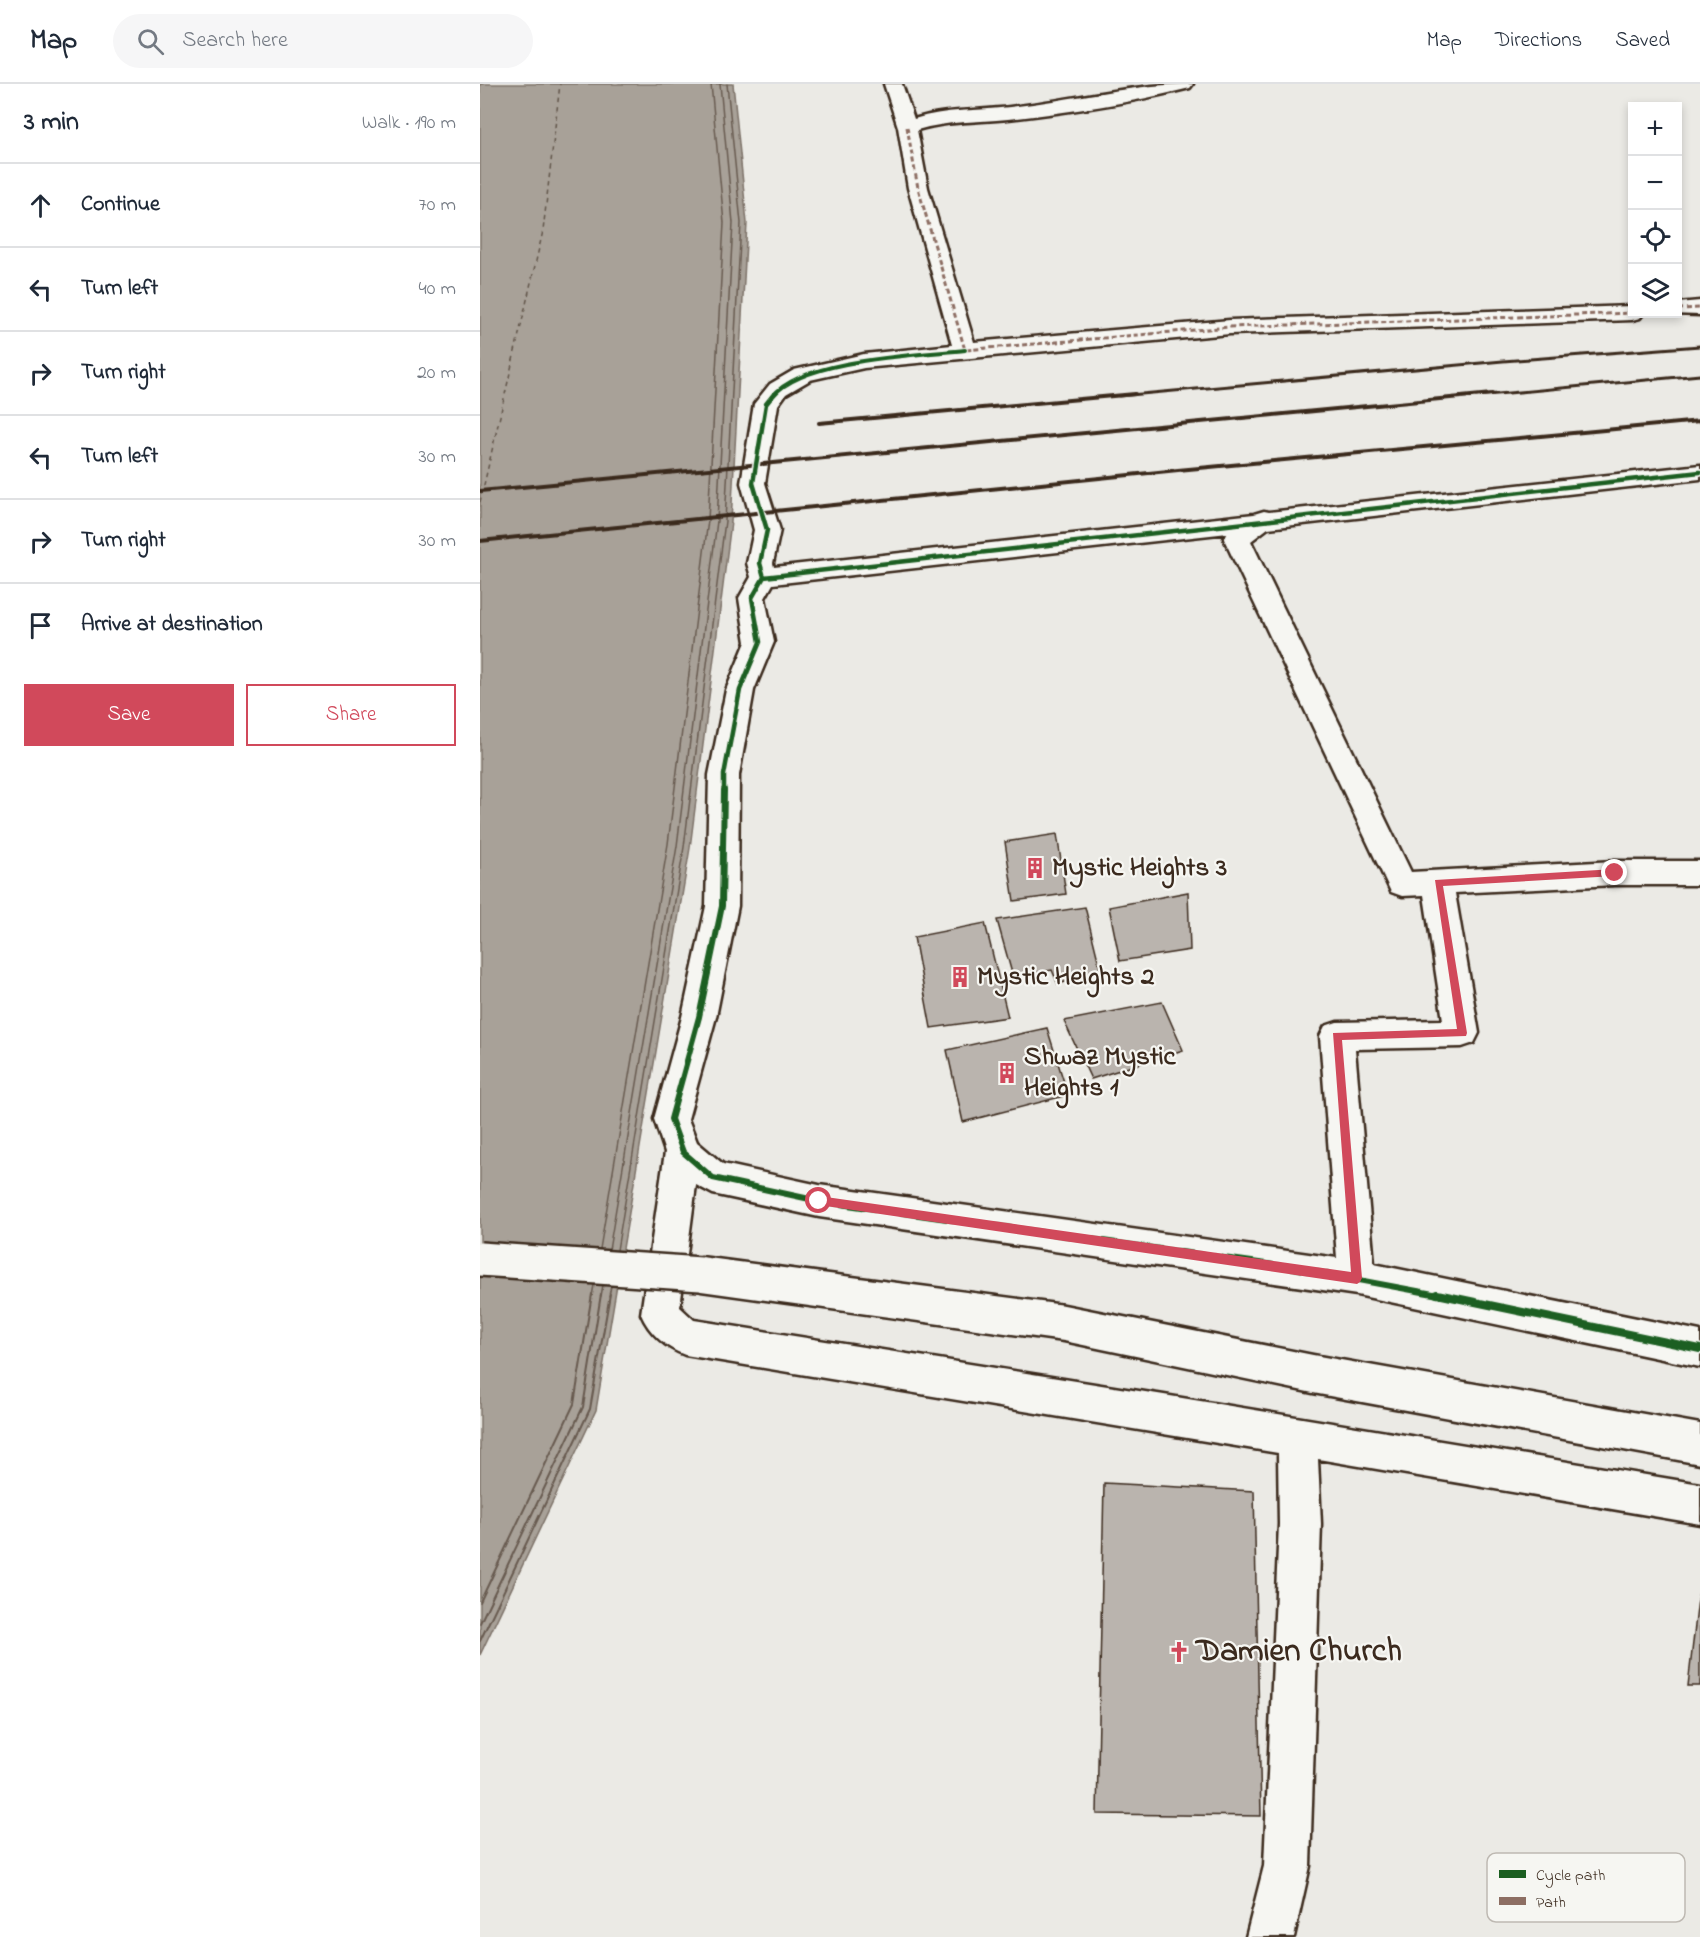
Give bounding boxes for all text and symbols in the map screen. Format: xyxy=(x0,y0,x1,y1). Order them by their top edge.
search box xyxy=(113,14,533,68)
text: Map xyxy=(30,21,77,62)
icon: search xyxy=(134,25,167,58)
text: Search here xyxy=(182,25,288,57)
text: Map xyxy=(1426,26,1462,56)
text: Directions xyxy=(1495,26,1582,56)
text: Saved xyxy=(1615,26,1670,56)
map controls xyxy=(1628,102,1682,318)
button: + xyxy=(1628,102,1682,156)
text: 3 min xyxy=(24,104,79,142)
text: Walk · 190 m xyxy=(362,109,456,138)
button: − xyxy=(1628,156,1682,210)
icon: ahead xyxy=(24,189,57,222)
text: Continue xyxy=(81,189,160,221)
text: 70 m xyxy=(419,191,456,220)
button: locate xyxy=(1628,210,1682,264)
button: layers xyxy=(1628,264,1682,318)
icon: left xyxy=(24,273,57,306)
text: Turn left xyxy=(81,273,158,305)
text: 40 m xyxy=(419,275,456,304)
icon: right xyxy=(24,357,57,390)
text: Turn right xyxy=(81,357,166,389)
text: 20 m xyxy=(417,359,456,388)
icon: left xyxy=(24,441,57,474)
text: Turn left xyxy=(81,441,158,473)
text: 30 m xyxy=(419,443,456,472)
icon: right xyxy=(24,525,57,558)
text: Turn right xyxy=(81,525,166,557)
text: 30 m xyxy=(419,527,456,556)
icon: arrive xyxy=(24,609,57,642)
text: Arrive at destination xyxy=(81,609,263,641)
button: Save xyxy=(24,684,234,746)
button: Share xyxy=(246,684,456,746)
place label: Mystic Heights 3 xyxy=(1052,849,1227,889)
building icon: Mystic Heights 3 xyxy=(1023,856,1047,880)
route end xyxy=(1601,859,1627,885)
place label: Mystic Heights 2 xyxy=(977,958,1155,998)
building icon: Mystic Heights 2 xyxy=(948,965,972,989)
place label: Shwaz Mystic Heights 1 xyxy=(1024,1038,1177,1109)
building icon: Shwaz Mystic Heights 1 xyxy=(995,1061,1019,1085)
route start xyxy=(805,1187,831,1213)
place label: Damien Church xyxy=(1194,1628,1402,1676)
church icon: Damien Church xyxy=(1167,1640,1191,1664)
legend xyxy=(1487,1853,1685,1922)
text: Cycle path xyxy=(1536,1864,1605,1888)
text: Path xyxy=(1536,1891,1566,1915)

